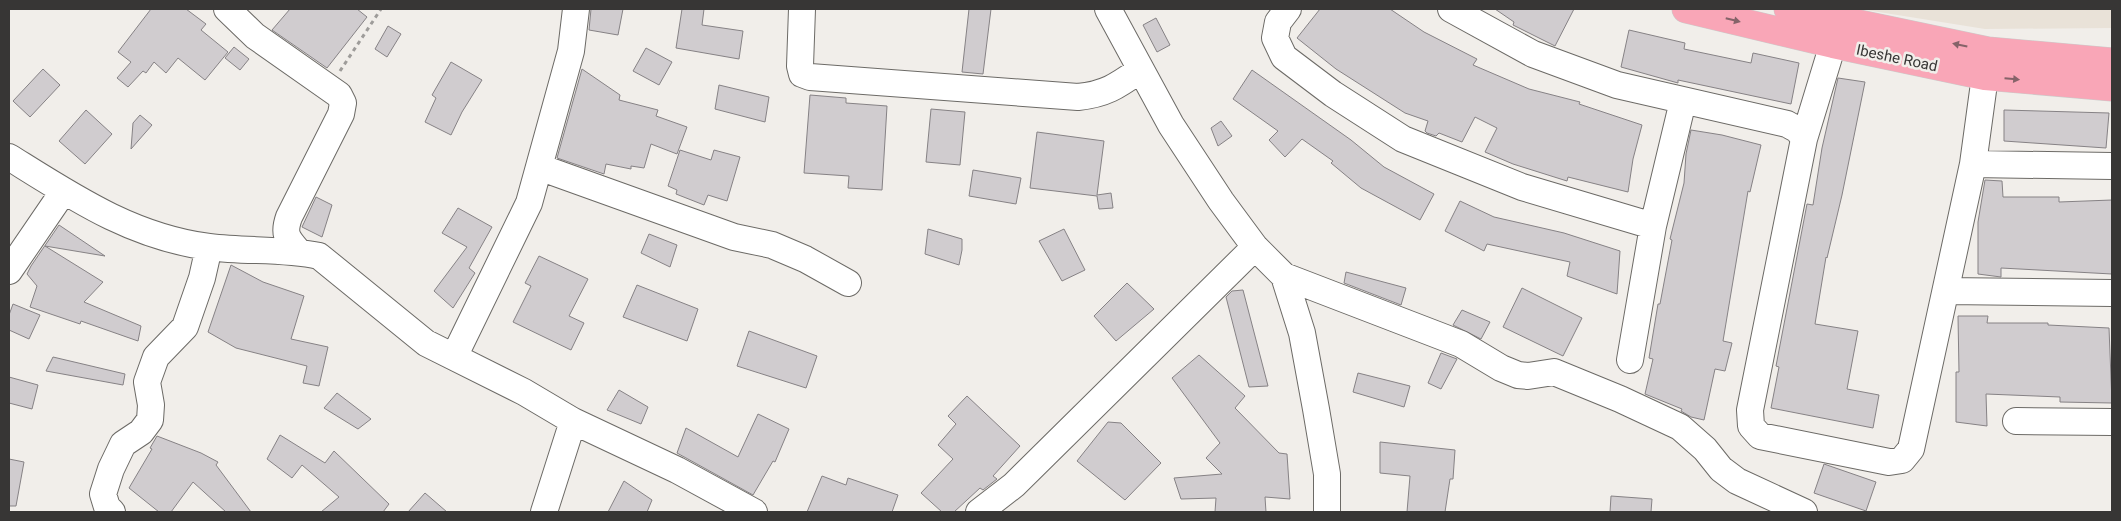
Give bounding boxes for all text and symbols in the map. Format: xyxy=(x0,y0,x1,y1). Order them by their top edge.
one-way arrow xyxy=(1726,16,1741,24)
street label: Ibeshe Road xyxy=(1855,41,1939,75)
one-way arrow xyxy=(1951,41,1967,49)
one-way arrow xyxy=(2004,75,2020,83)

